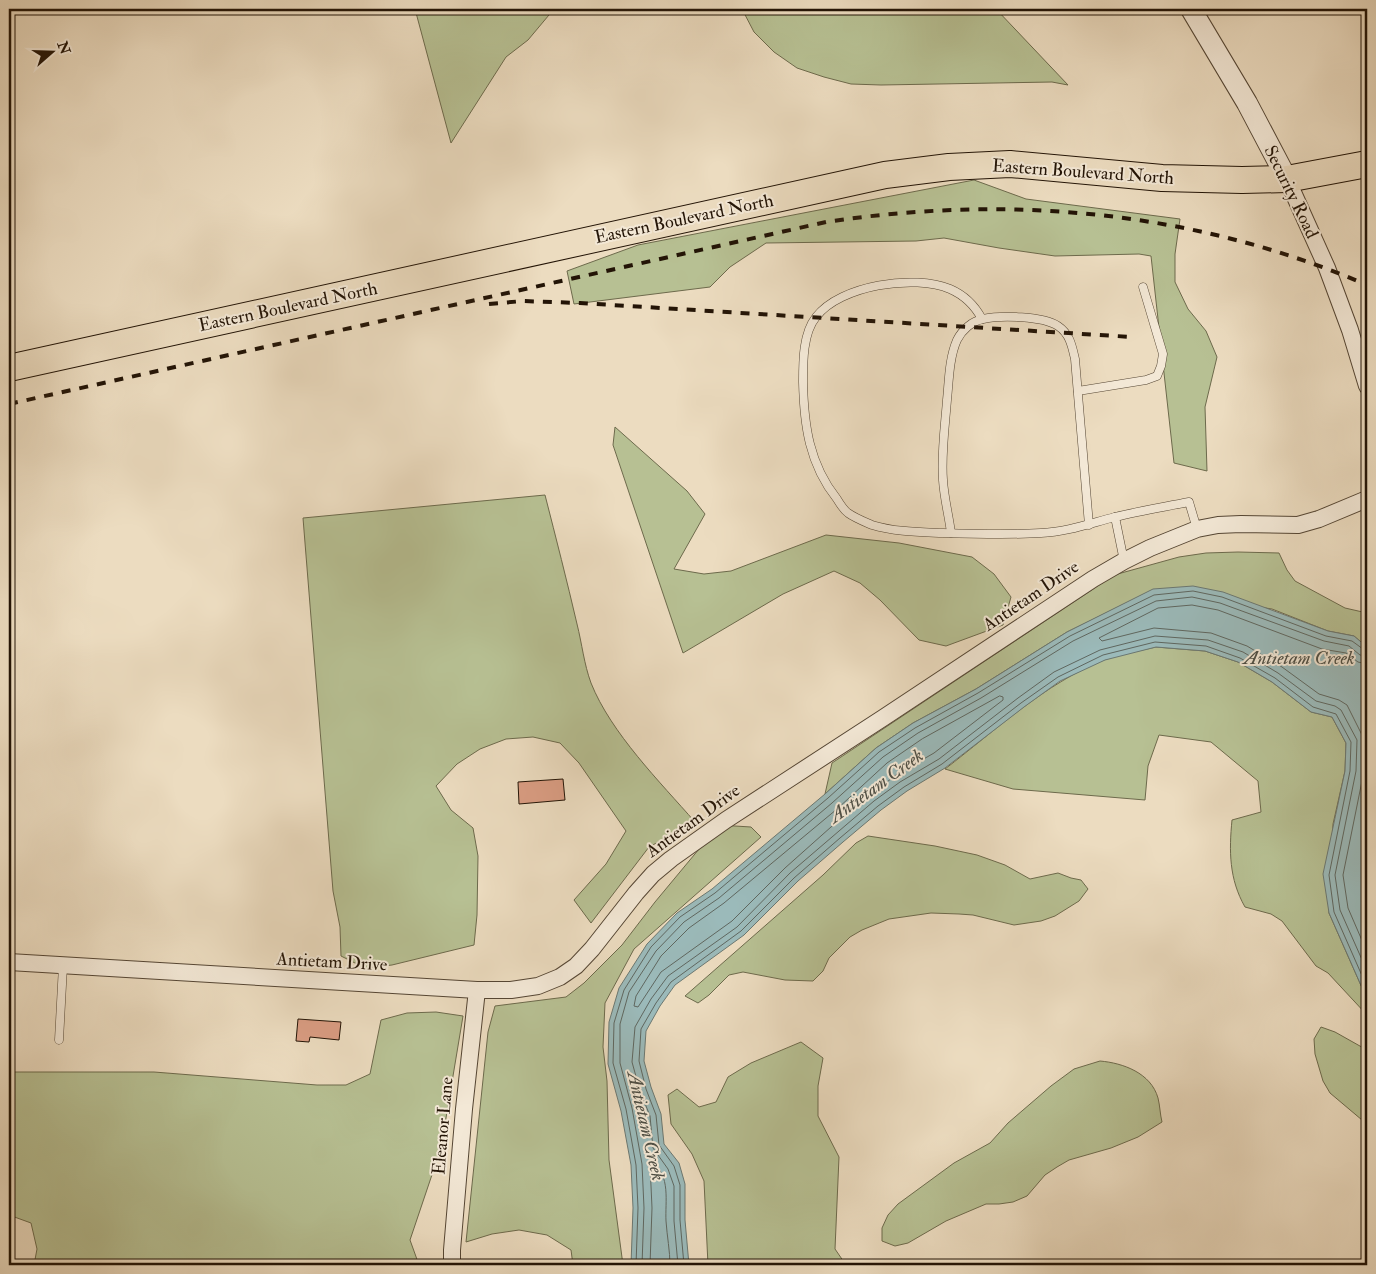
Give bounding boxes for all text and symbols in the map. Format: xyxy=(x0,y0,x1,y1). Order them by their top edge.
north arrow xyxy=(28,28,78,78)
text: N xyxy=(53,38,74,57)
street label: Security Road xyxy=(1259,142,1323,242)
street label: Eastern Boulevard North xyxy=(991,154,1175,190)
street label: Eastern Boulevard North xyxy=(593,189,776,249)
street label: Eastern Boulevard North xyxy=(197,277,380,337)
street label: Antietam Drive xyxy=(978,555,1084,637)
water label: Antietam Creek xyxy=(1241,646,1355,670)
water label: Antietam Creek xyxy=(822,743,928,830)
street label: Antietam Drive xyxy=(641,779,745,863)
street label: Antietam Drive xyxy=(275,948,388,976)
water label: Antietam Creek xyxy=(621,1067,670,1183)
street label: Eleanor Lane xyxy=(427,1076,459,1176)

